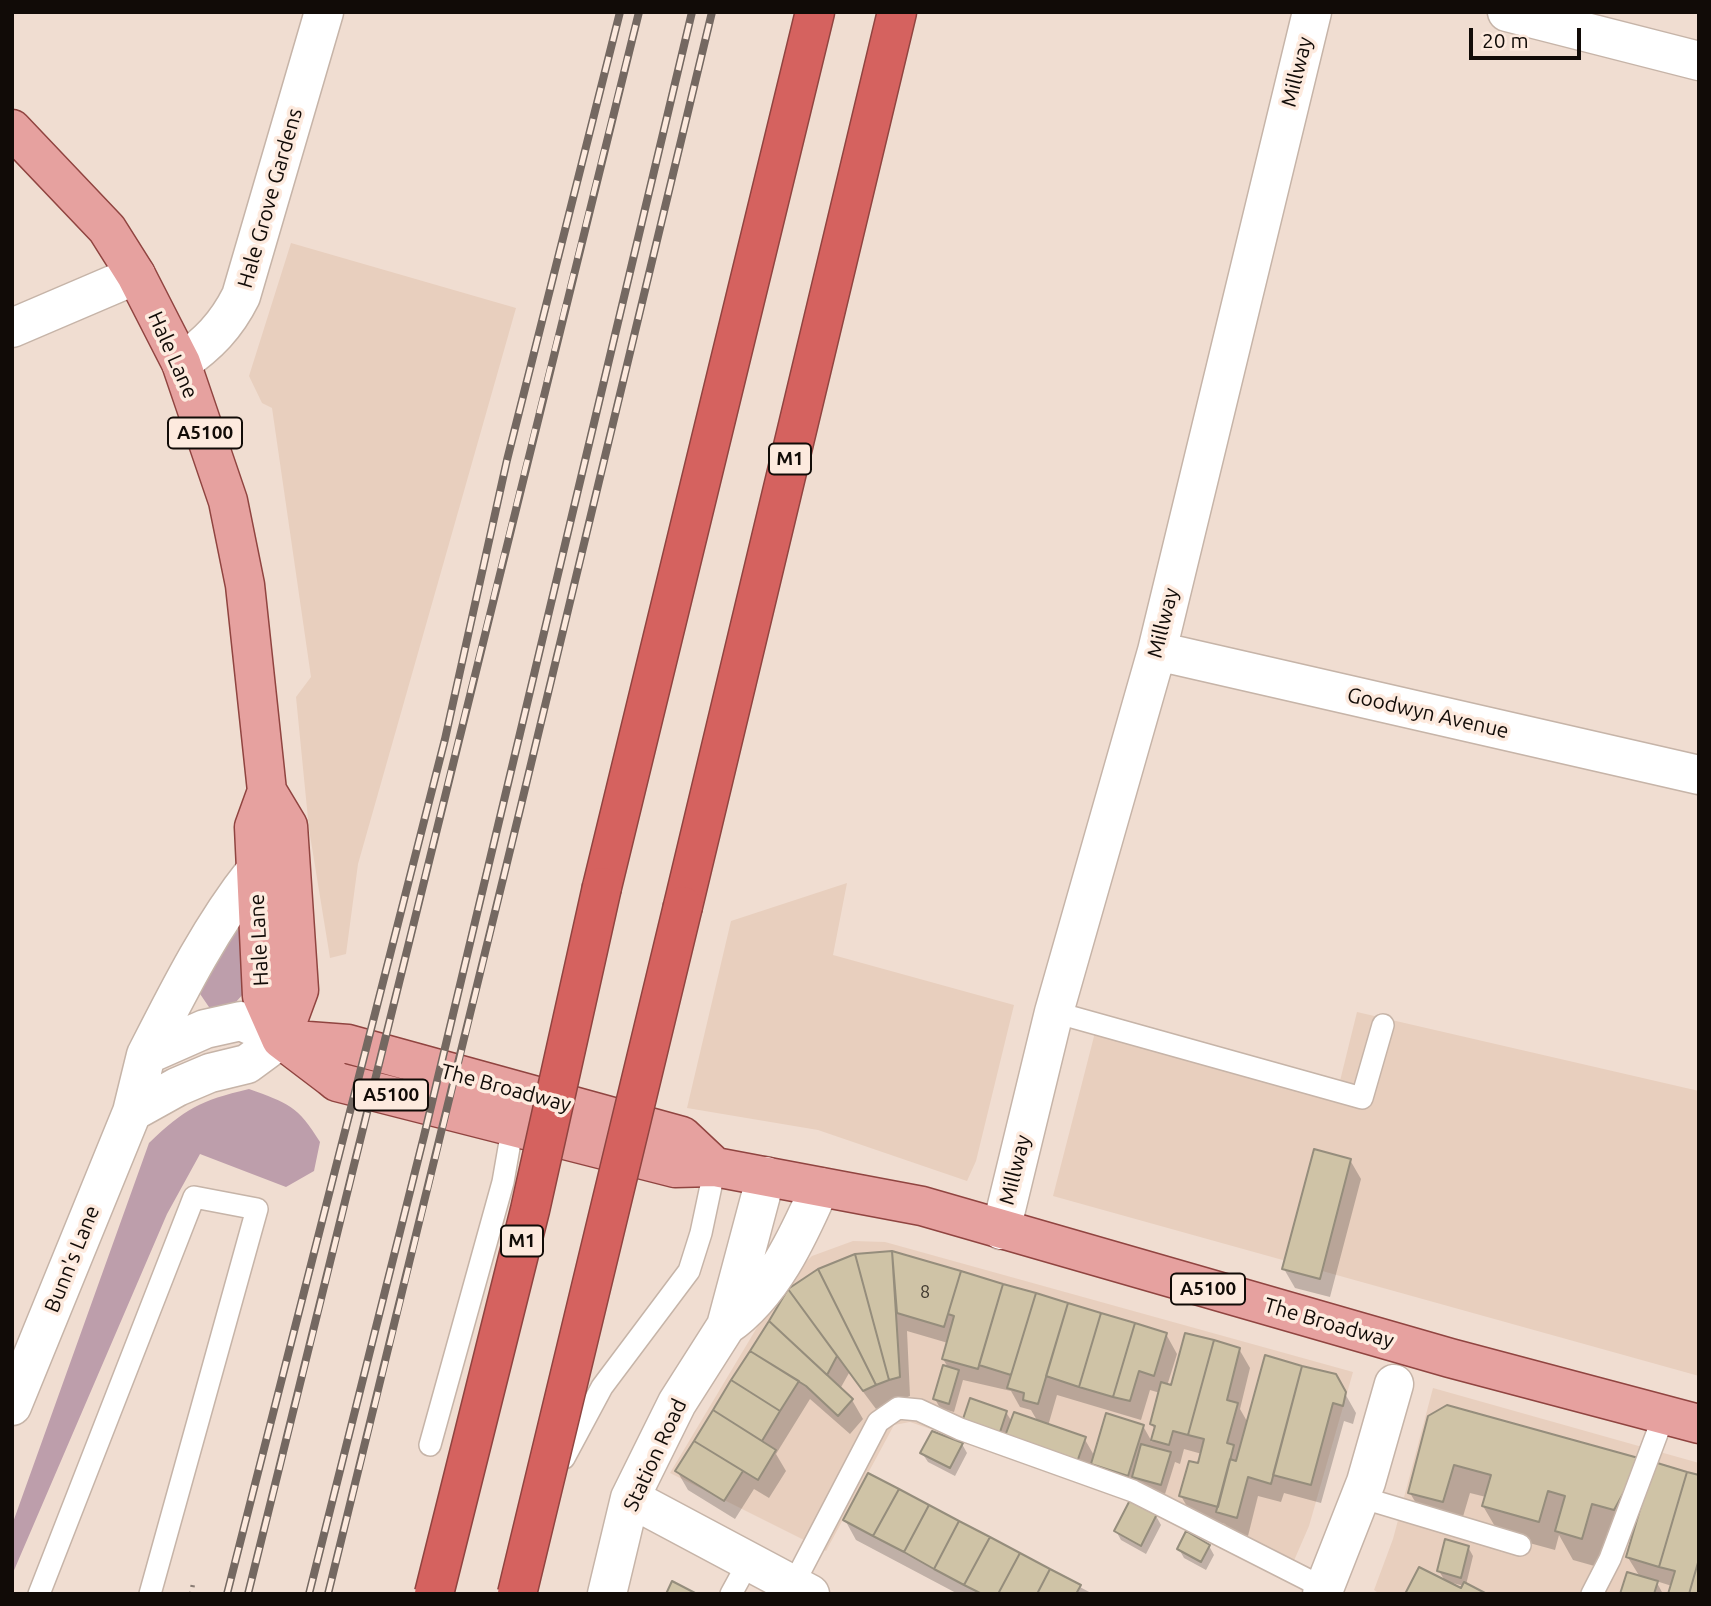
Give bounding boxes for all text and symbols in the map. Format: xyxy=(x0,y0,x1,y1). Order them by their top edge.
scale bar xyxy=(1473,14,1585,58)
text: 20 m xyxy=(1482,28,1529,52)
street label: Millway xyxy=(1276,34,1318,110)
street label: Hale Grove Gardens xyxy=(232,105,308,291)
street label: Hale Lane xyxy=(143,308,203,402)
road number: A5100 xyxy=(168,418,242,448)
road number: M1 xyxy=(769,444,811,474)
street label: Millway xyxy=(1142,585,1184,661)
street label: Goodwyn Avenue xyxy=(1345,682,1511,744)
street label: Hale Lane xyxy=(244,893,274,987)
street label: The Broadway xyxy=(438,1059,574,1117)
road number: A5100 xyxy=(354,1079,428,1110)
street label: Millway xyxy=(994,1132,1036,1208)
street label: Bunn's Lane xyxy=(39,1202,105,1316)
road number: M1 xyxy=(501,1226,543,1256)
road number: A5100 xyxy=(1171,1274,1245,1304)
house number: 8 xyxy=(920,1281,930,1303)
street label: The Broadway xyxy=(1261,1292,1397,1354)
street label: Station Road xyxy=(618,1395,692,1515)

